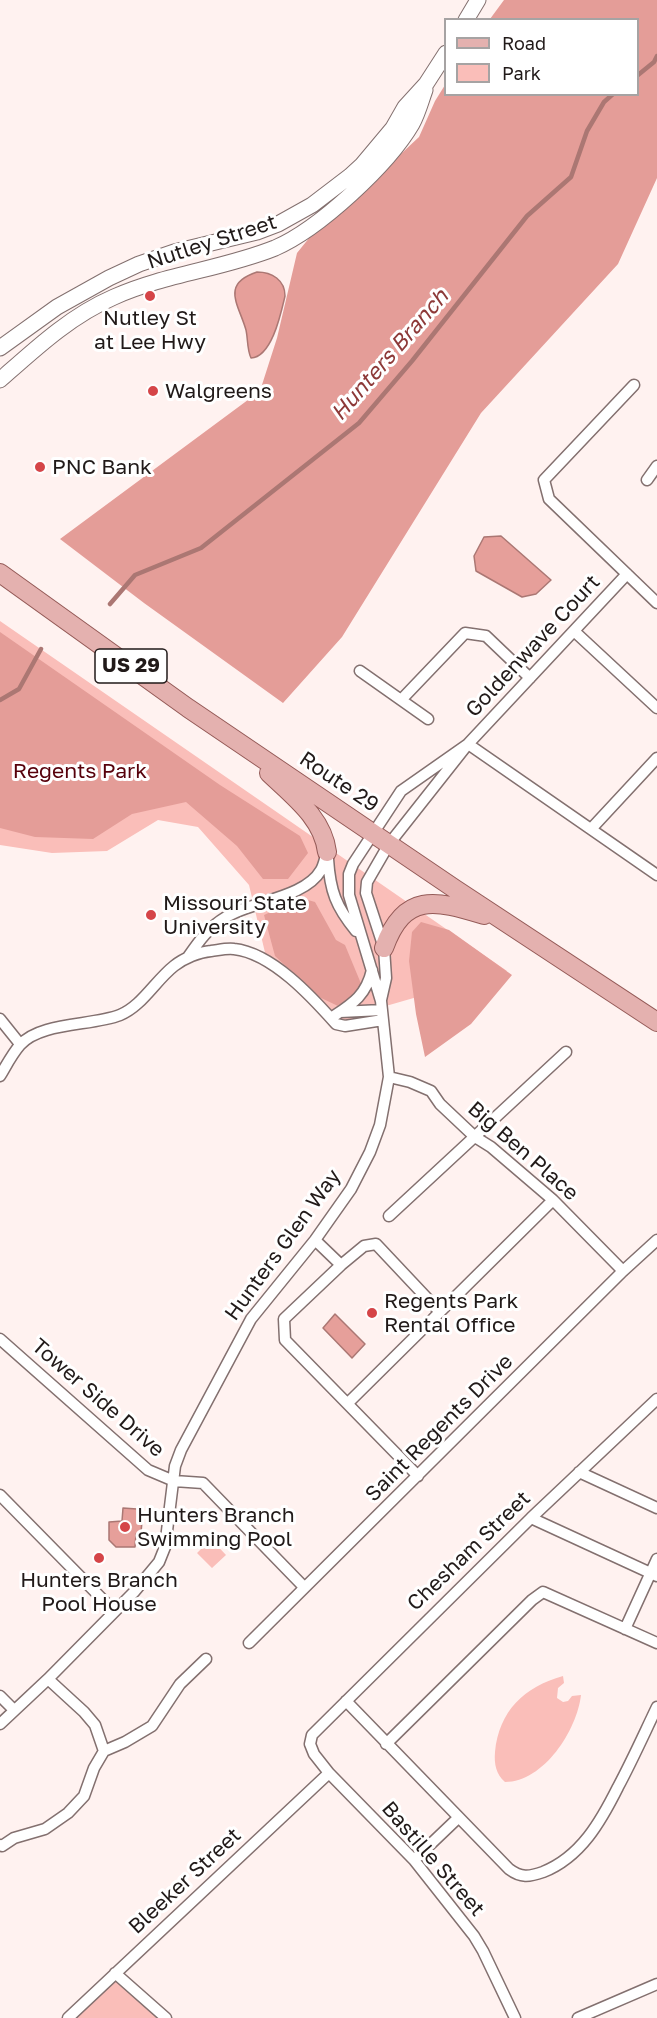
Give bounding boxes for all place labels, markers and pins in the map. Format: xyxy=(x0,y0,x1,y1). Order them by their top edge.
marker: Nutley St at Lee Hwy xyxy=(143,289,157,303)
place label: Nutley St at Lee Hwy xyxy=(94,305,206,355)
place label: Walgreens xyxy=(165,378,272,404)
marker: Walgreens xyxy=(146,384,160,398)
place label: PNC Bank xyxy=(52,454,152,480)
marker: PNC Bank xyxy=(33,460,47,474)
place label: Missouri State University xyxy=(163,890,307,940)
marker: Missouri State University xyxy=(144,908,158,922)
place label: Regents Park Rental Office xyxy=(384,1288,518,1338)
marker: Regents Park Rental Office xyxy=(365,1306,379,1320)
place label: Hunters Branch Swimming Pool xyxy=(137,1502,295,1552)
marker: Hunters Branch Swimming Pool xyxy=(118,1520,132,1534)
marker: Hunters Branch Pool House xyxy=(92,1551,106,1565)
place label: Hunters Branch Pool House xyxy=(20,1567,178,1617)

